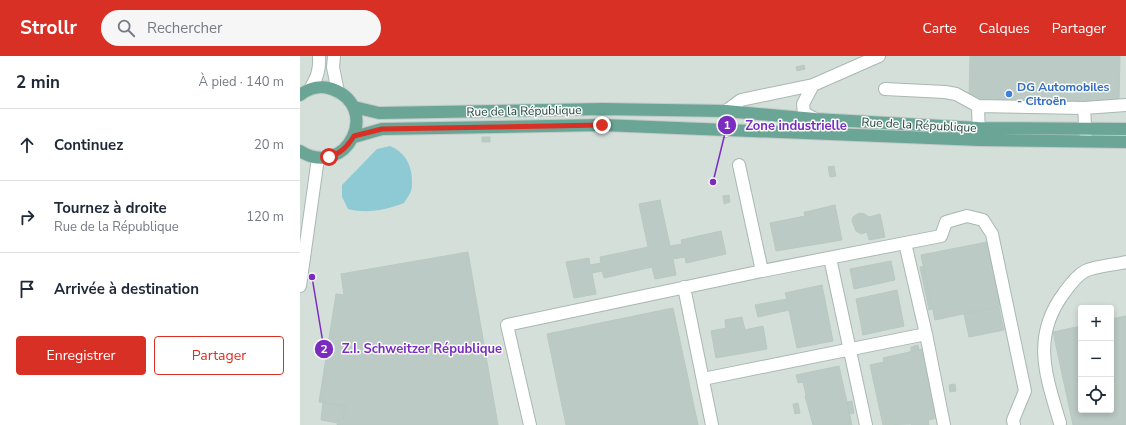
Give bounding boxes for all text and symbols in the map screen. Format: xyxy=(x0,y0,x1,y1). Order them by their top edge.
search box xyxy=(101,10,381,46)
text: Strollr xyxy=(20,15,77,41)
icon: search xyxy=(115,17,137,39)
text: Rechercher xyxy=(147,18,222,38)
text: Carte xyxy=(923,19,957,38)
text: Calques xyxy=(979,19,1030,38)
text: Partager xyxy=(1052,19,1106,38)
text: 2 min xyxy=(16,71,60,94)
text: À pied · 140 m xyxy=(199,73,284,91)
place label: DG Automobiles - Citroën xyxy=(1017,79,1110,109)
marker: DG Automobiles - Citroën xyxy=(1004,89,1014,99)
street label: Rue de la République xyxy=(466,102,582,120)
callout: Zone industrielle xyxy=(717,113,854,138)
street label: Rue de la République xyxy=(861,114,977,136)
route end xyxy=(593,116,611,134)
text: 1 xyxy=(723,117,731,133)
text: Zone industrielle xyxy=(745,117,847,135)
icon: ahead xyxy=(16,134,38,156)
text: Continuez xyxy=(54,135,123,155)
text: 20 m xyxy=(254,136,284,154)
route start xyxy=(320,148,338,166)
text: Tournez à droite xyxy=(54,198,167,218)
icon: right xyxy=(16,206,38,228)
text: 120 m xyxy=(246,208,284,226)
text: Rue de la République xyxy=(54,218,179,236)
icon: arrive xyxy=(16,278,38,300)
text: Arrivée à destination xyxy=(54,279,199,299)
map controls xyxy=(1078,305,1114,413)
button: + xyxy=(1078,305,1114,341)
button: Enregistrer xyxy=(16,336,146,375)
button: Partager xyxy=(154,336,284,375)
callout: Z.I. Schweitzer République xyxy=(314,336,510,361)
text: Z.I. Schweitzer République xyxy=(342,340,502,358)
text: 2 xyxy=(320,341,328,357)
button: − xyxy=(1078,341,1114,377)
button: locate xyxy=(1078,377,1114,413)

